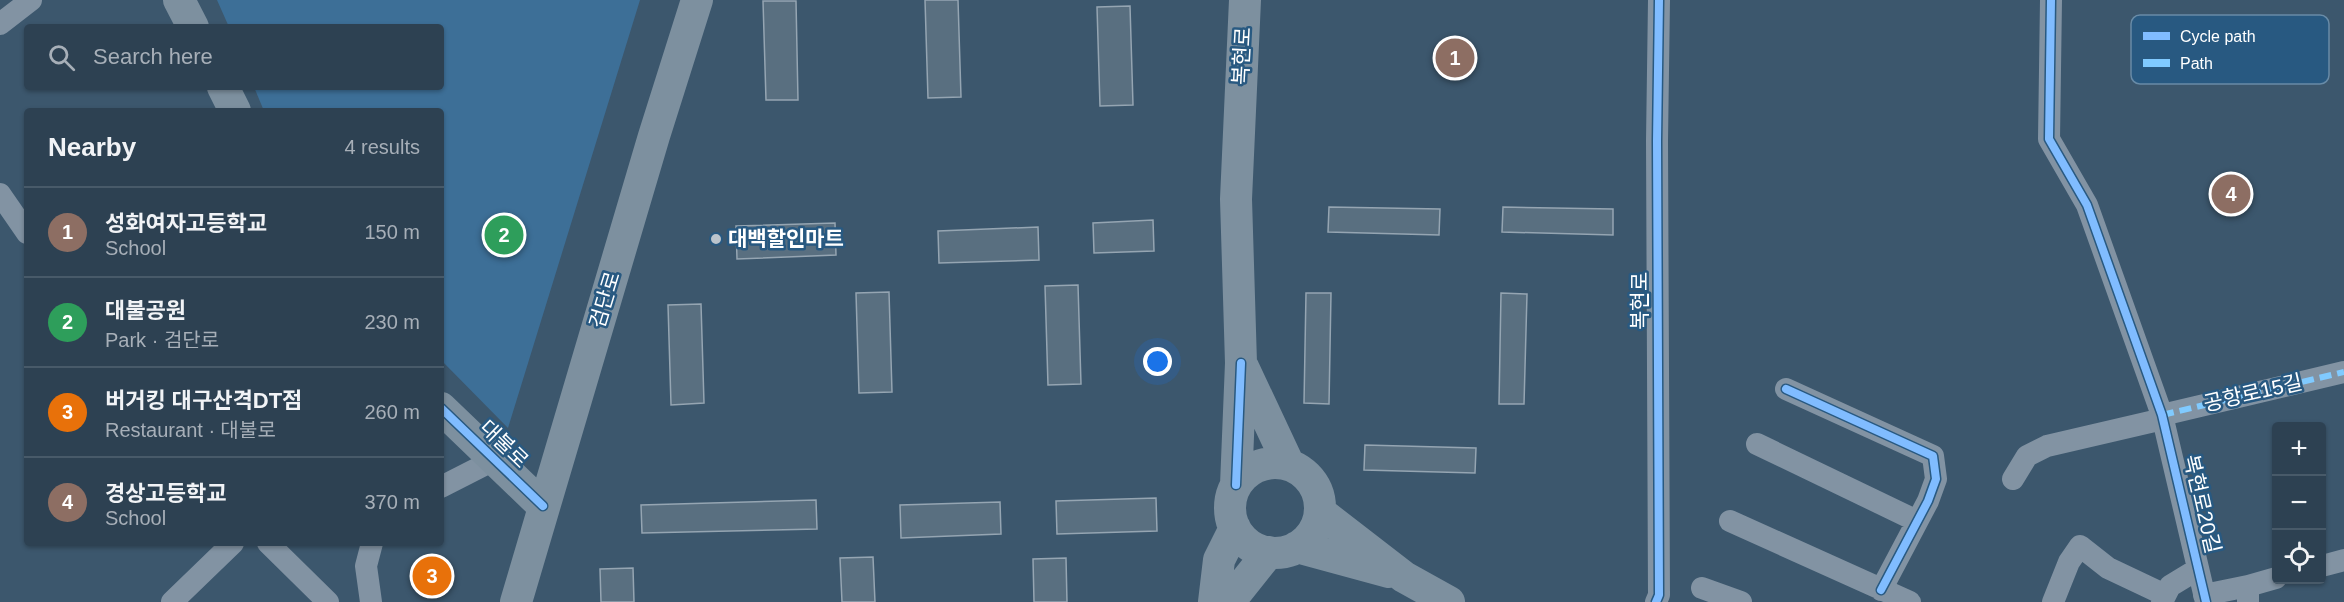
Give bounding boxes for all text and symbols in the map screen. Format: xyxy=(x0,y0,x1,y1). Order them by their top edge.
legend xyxy=(2131,15,2329,84)
search box xyxy=(24,24,444,90)
street label: 복현로 xyxy=(1228,26,1255,86)
text: Cycle path xyxy=(2180,28,2256,45)
pin: 1 xyxy=(1436,36,1474,80)
icon: search xyxy=(45,41,78,74)
text: Search here xyxy=(93,44,213,69)
text: Path xyxy=(2180,55,2213,72)
text: Nearby xyxy=(48,132,136,162)
text: 4 results xyxy=(344,136,420,158)
pin: 4 xyxy=(2212,172,2250,216)
text: 성화여자고등학교 xyxy=(105,211,267,236)
pin: 2 xyxy=(484,212,524,258)
text: 1 xyxy=(62,221,73,243)
text: 150 m xyxy=(364,221,420,243)
place label: 대백할인마트 xyxy=(728,227,844,250)
marker: 대백할인마트 xyxy=(709,232,723,246)
text: School xyxy=(105,237,166,259)
street label: 검단로 xyxy=(585,269,624,331)
street label: 복현로 xyxy=(1628,272,1651,330)
text: 대불공원 xyxy=(105,298,186,323)
text: 2 xyxy=(62,311,73,333)
text: 230 m xyxy=(364,311,420,333)
text: Park · 검단로 xyxy=(105,329,219,351)
your location xyxy=(1143,347,1172,376)
street label: 공항로15길 xyxy=(2201,370,2305,415)
text: 버거킹 대구산격DT점 xyxy=(105,388,302,413)
text: 3 xyxy=(62,401,73,423)
text: 260 m xyxy=(364,401,420,423)
street label: 대불로 xyxy=(476,415,533,472)
text: Restaurant · 대불로 xyxy=(105,419,276,441)
map controls xyxy=(2272,422,2326,584)
button: + xyxy=(2272,422,2326,476)
street label: 복현로20길 xyxy=(2180,452,2225,556)
button: − xyxy=(2272,476,2326,530)
text: 경상고등학교 xyxy=(105,481,226,506)
text: 4 xyxy=(62,491,73,513)
text: 370 m xyxy=(364,491,420,513)
text: School xyxy=(105,507,166,529)
button: locate xyxy=(2272,530,2326,584)
pin: 3 xyxy=(412,554,452,598)

